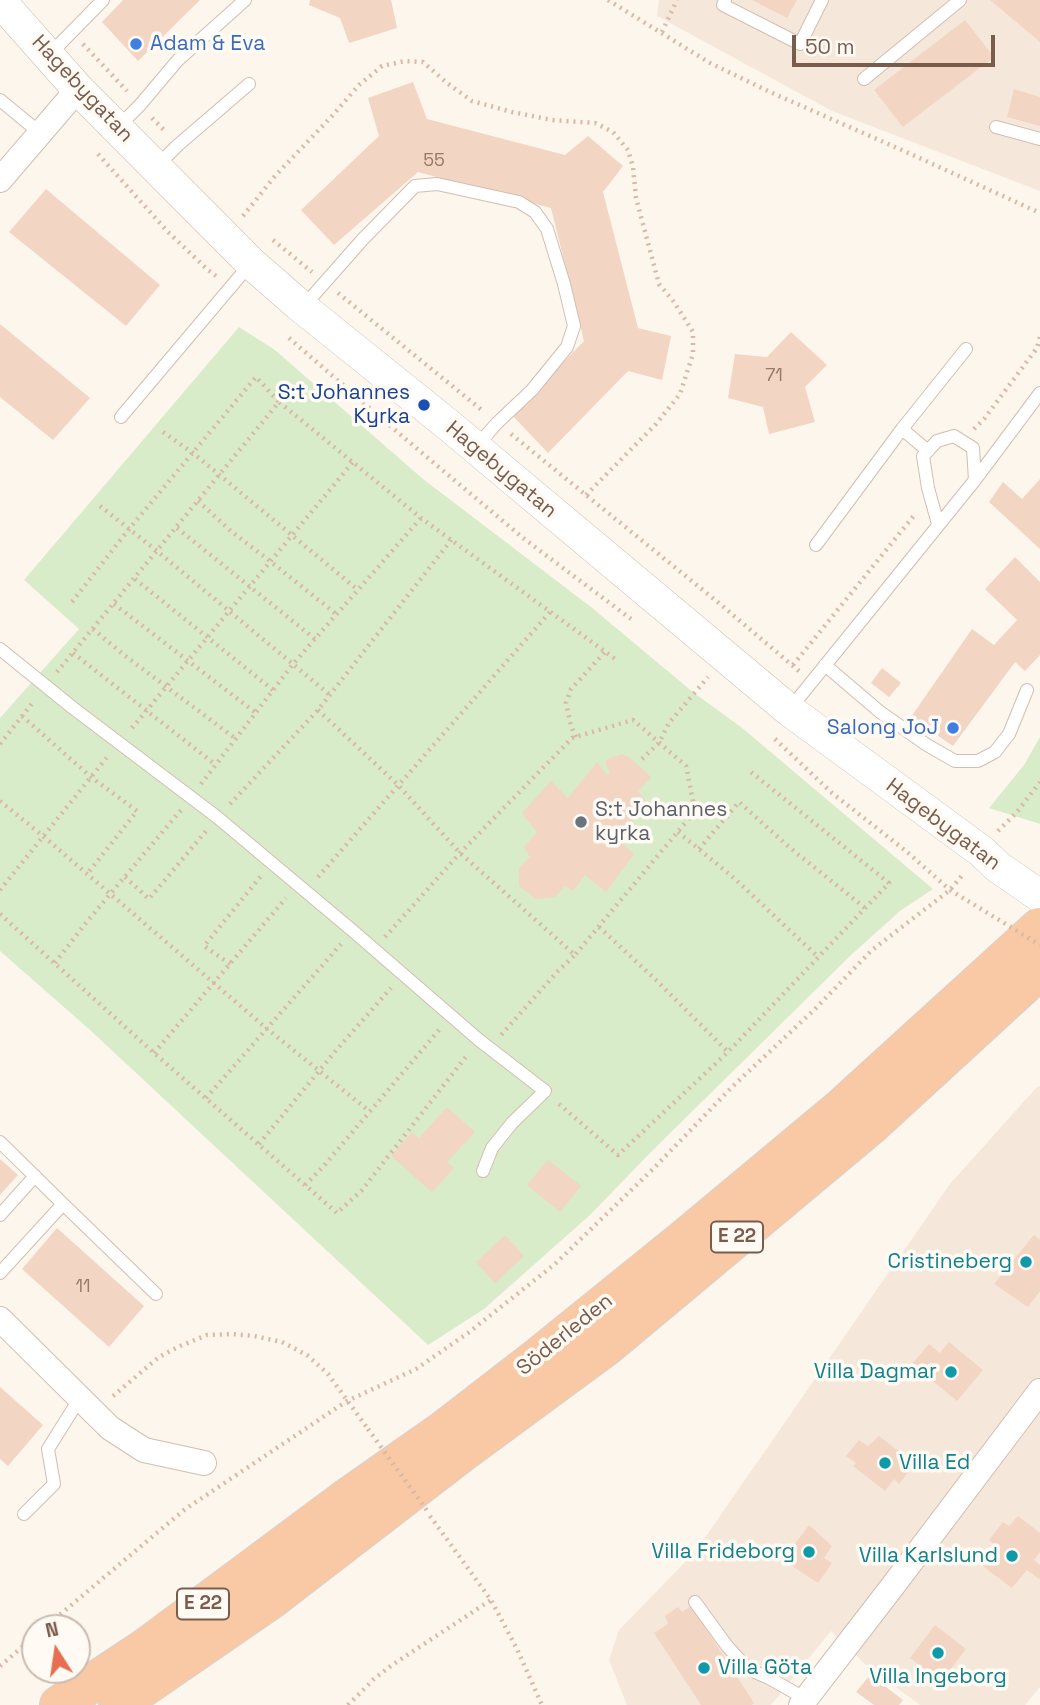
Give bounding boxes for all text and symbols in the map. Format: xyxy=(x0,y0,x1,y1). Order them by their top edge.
scale bar xyxy=(795,21,998,65)
street label: Hagebygatan xyxy=(26,30,138,148)
place label: Adam & Eva xyxy=(150,31,265,57)
text: 50 m xyxy=(805,33,855,60)
marker: Adam & Eva xyxy=(128,36,144,52)
house number: 55 xyxy=(423,150,445,172)
house number: 71 xyxy=(765,365,783,387)
place label: S:t Johannes Kyrka xyxy=(278,380,410,430)
marker: S:t Johannes Kyrka xyxy=(416,397,432,413)
street label: Hagebygatan xyxy=(440,416,562,524)
place label: Salong JoJ xyxy=(827,715,939,741)
marker: Salong JoJ xyxy=(945,720,961,736)
street label: Hagebygatan xyxy=(881,774,1005,876)
place label: S:t Johannes kyrka xyxy=(595,797,727,847)
marker: S:t Johannes kyrka xyxy=(573,814,589,830)
road number: E 22 xyxy=(711,1222,763,1252)
place label: Cristineberg xyxy=(888,1249,1012,1275)
marker: Cristineberg xyxy=(1018,1254,1034,1270)
house number: 11 xyxy=(75,1276,91,1298)
street label: Söderleden xyxy=(512,1289,618,1381)
place label: Villa Dagmar xyxy=(814,1359,937,1385)
marker: Villa Dagmar xyxy=(943,1364,959,1380)
place label: Villa Ed xyxy=(899,1450,970,1476)
marker: Villa Ed xyxy=(877,1455,893,1471)
place label: Villa Frideborg xyxy=(651,1539,795,1565)
place label: Villa Karlslund xyxy=(859,1543,998,1569)
marker: Villa Frideborg xyxy=(801,1544,817,1560)
marker: Villa Karlslund xyxy=(1004,1548,1020,1564)
road number: E 22 xyxy=(177,1588,229,1620)
north arrow xyxy=(21,1614,91,1684)
text: N xyxy=(43,1616,61,1643)
marker: Villa Ingeborg xyxy=(930,1645,946,1661)
place label: Villa Göta xyxy=(718,1655,812,1681)
marker: Villa Göta xyxy=(696,1660,712,1676)
place label: Villa Ingeborg xyxy=(869,1664,1007,1690)

